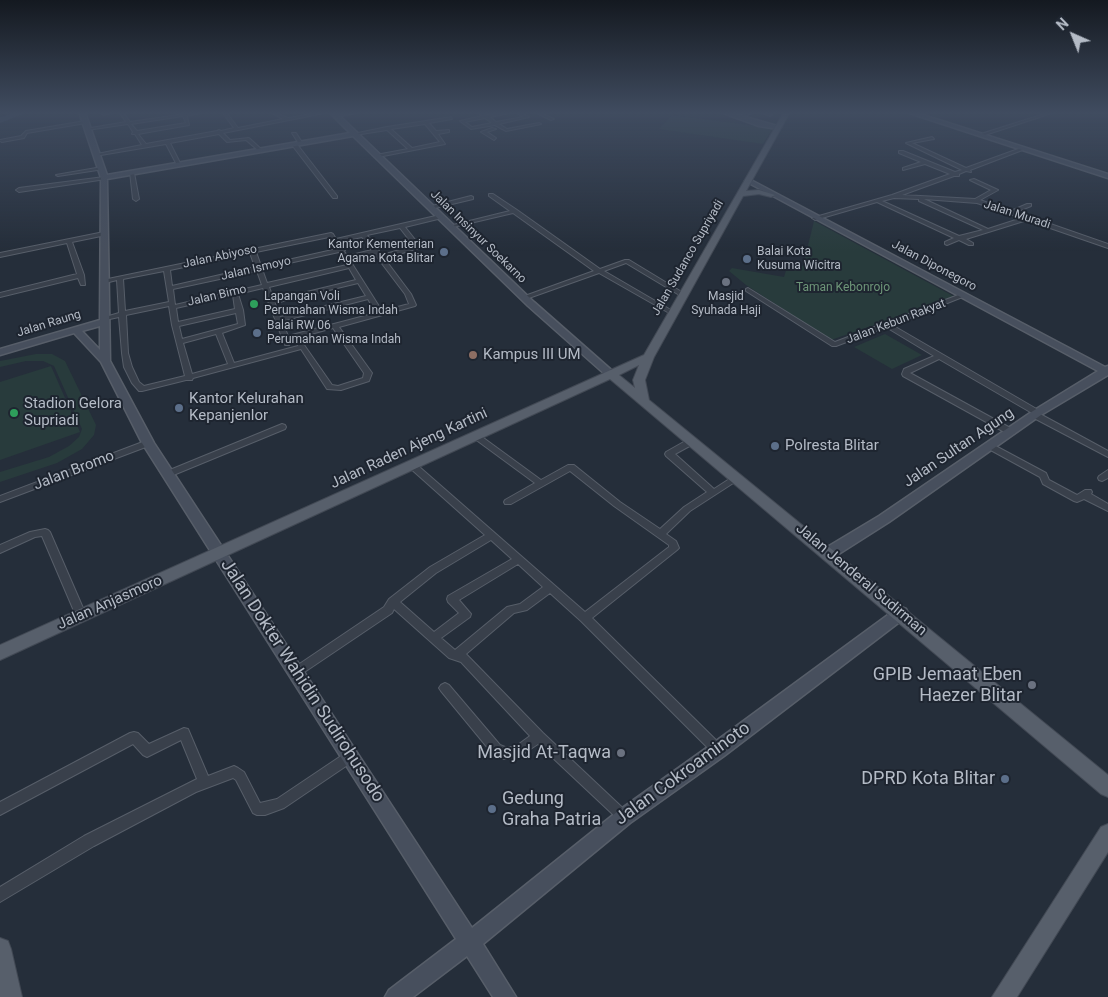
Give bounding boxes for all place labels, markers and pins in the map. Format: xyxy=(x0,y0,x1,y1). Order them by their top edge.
place label: Kantor Kementerian Agama Kota Blitar xyxy=(328,238,434,266)
place label: Balai Kota Kusuma Wicitra xyxy=(757,245,841,273)
marker: Kantor Kementerian Agama Kota Blitar xyxy=(438,246,450,258)
marker: Balai Kota Kusuma Wicitra xyxy=(741,253,753,265)
marker: Masjid Syuhada Haji xyxy=(720,276,732,288)
place label: Lapangan Voli Perumahan Wisma Indah xyxy=(264,290,398,318)
place label: Masjid Syuhada Haji xyxy=(691,290,761,318)
marker: Lapangan Voli Perumahan Wisma Indah xyxy=(248,298,260,310)
place label: Balai RW 06 Perumahan Wisma Indah xyxy=(267,319,401,347)
marker: Balai RW 06 Perumahan Wisma Indah xyxy=(251,327,263,339)
place label: Kampus III UM xyxy=(483,346,581,364)
marker: Kampus III UM xyxy=(467,349,479,361)
place label: Kantor Kelurahan Kepanjenlor xyxy=(189,390,304,425)
place label: Stadion Gelora Supriadi xyxy=(24,395,122,430)
marker: Kantor Kelurahan Kepanjenlor xyxy=(173,402,185,414)
marker: Stadion Gelora Supriadi xyxy=(8,407,20,419)
place label: Polresta Blitar xyxy=(785,437,879,455)
marker: Polresta Blitar xyxy=(769,440,781,452)
place label: GPIB Jemaat Eben Haezer Blitar xyxy=(873,664,1022,706)
marker: GPIB Jemaat Eben Haezer Blitar xyxy=(1026,679,1038,691)
place label: Masjid At-Taqwa xyxy=(477,742,611,764)
marker: Masjid At-Taqwa xyxy=(615,747,627,759)
place label: DPRD Kota Blitar xyxy=(861,768,995,790)
marker: DPRD Kota Blitar xyxy=(999,773,1011,785)
place label: Gedung Graha Patria xyxy=(502,788,601,831)
marker: Gedung Graha Patria xyxy=(486,803,498,815)

